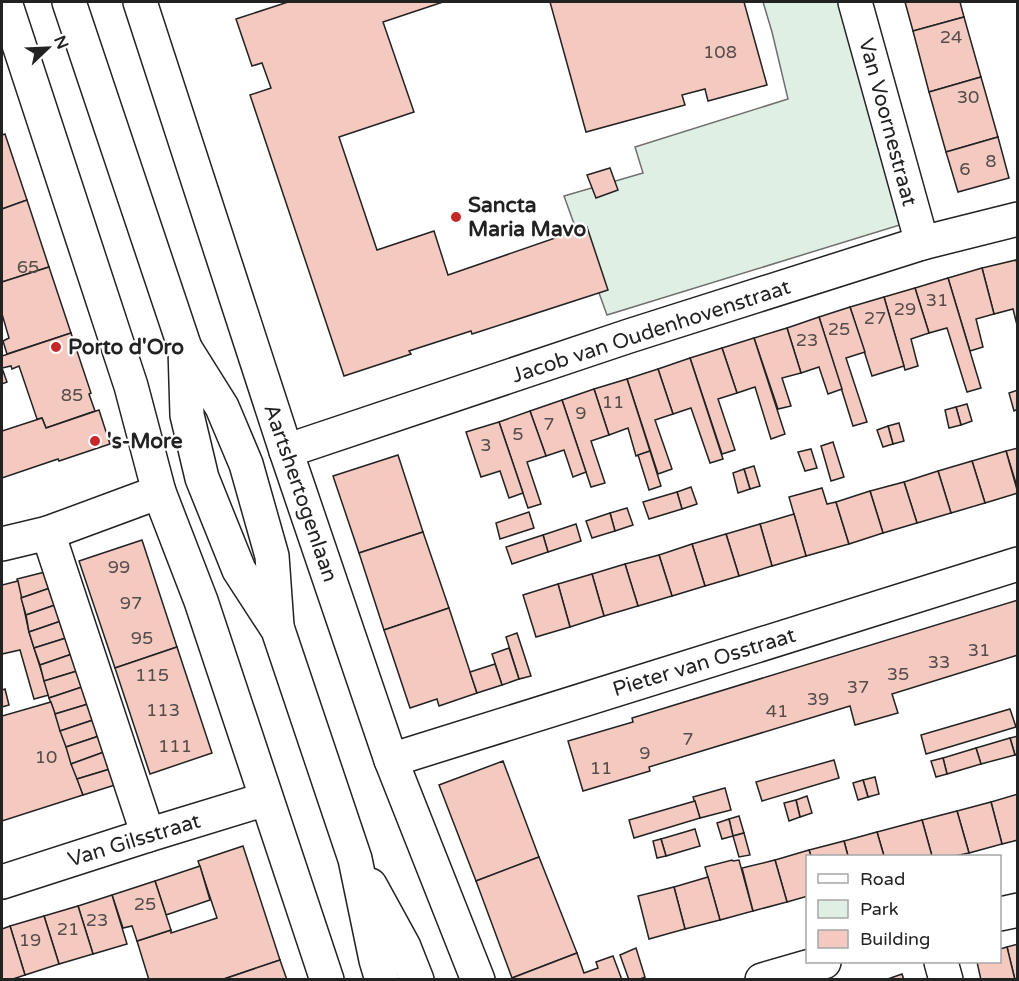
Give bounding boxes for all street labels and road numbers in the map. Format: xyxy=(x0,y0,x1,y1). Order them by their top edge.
street label: Van Voornestraat xyxy=(853,36,922,209)
street label: Jacob van Oudenhovenstraat xyxy=(509,275,794,388)
street label: Aartshertogenlaan xyxy=(258,401,343,585)
street label: Pieter van Osstraat xyxy=(610,623,799,702)
street label: Van Gilsstraat xyxy=(65,808,203,873)

